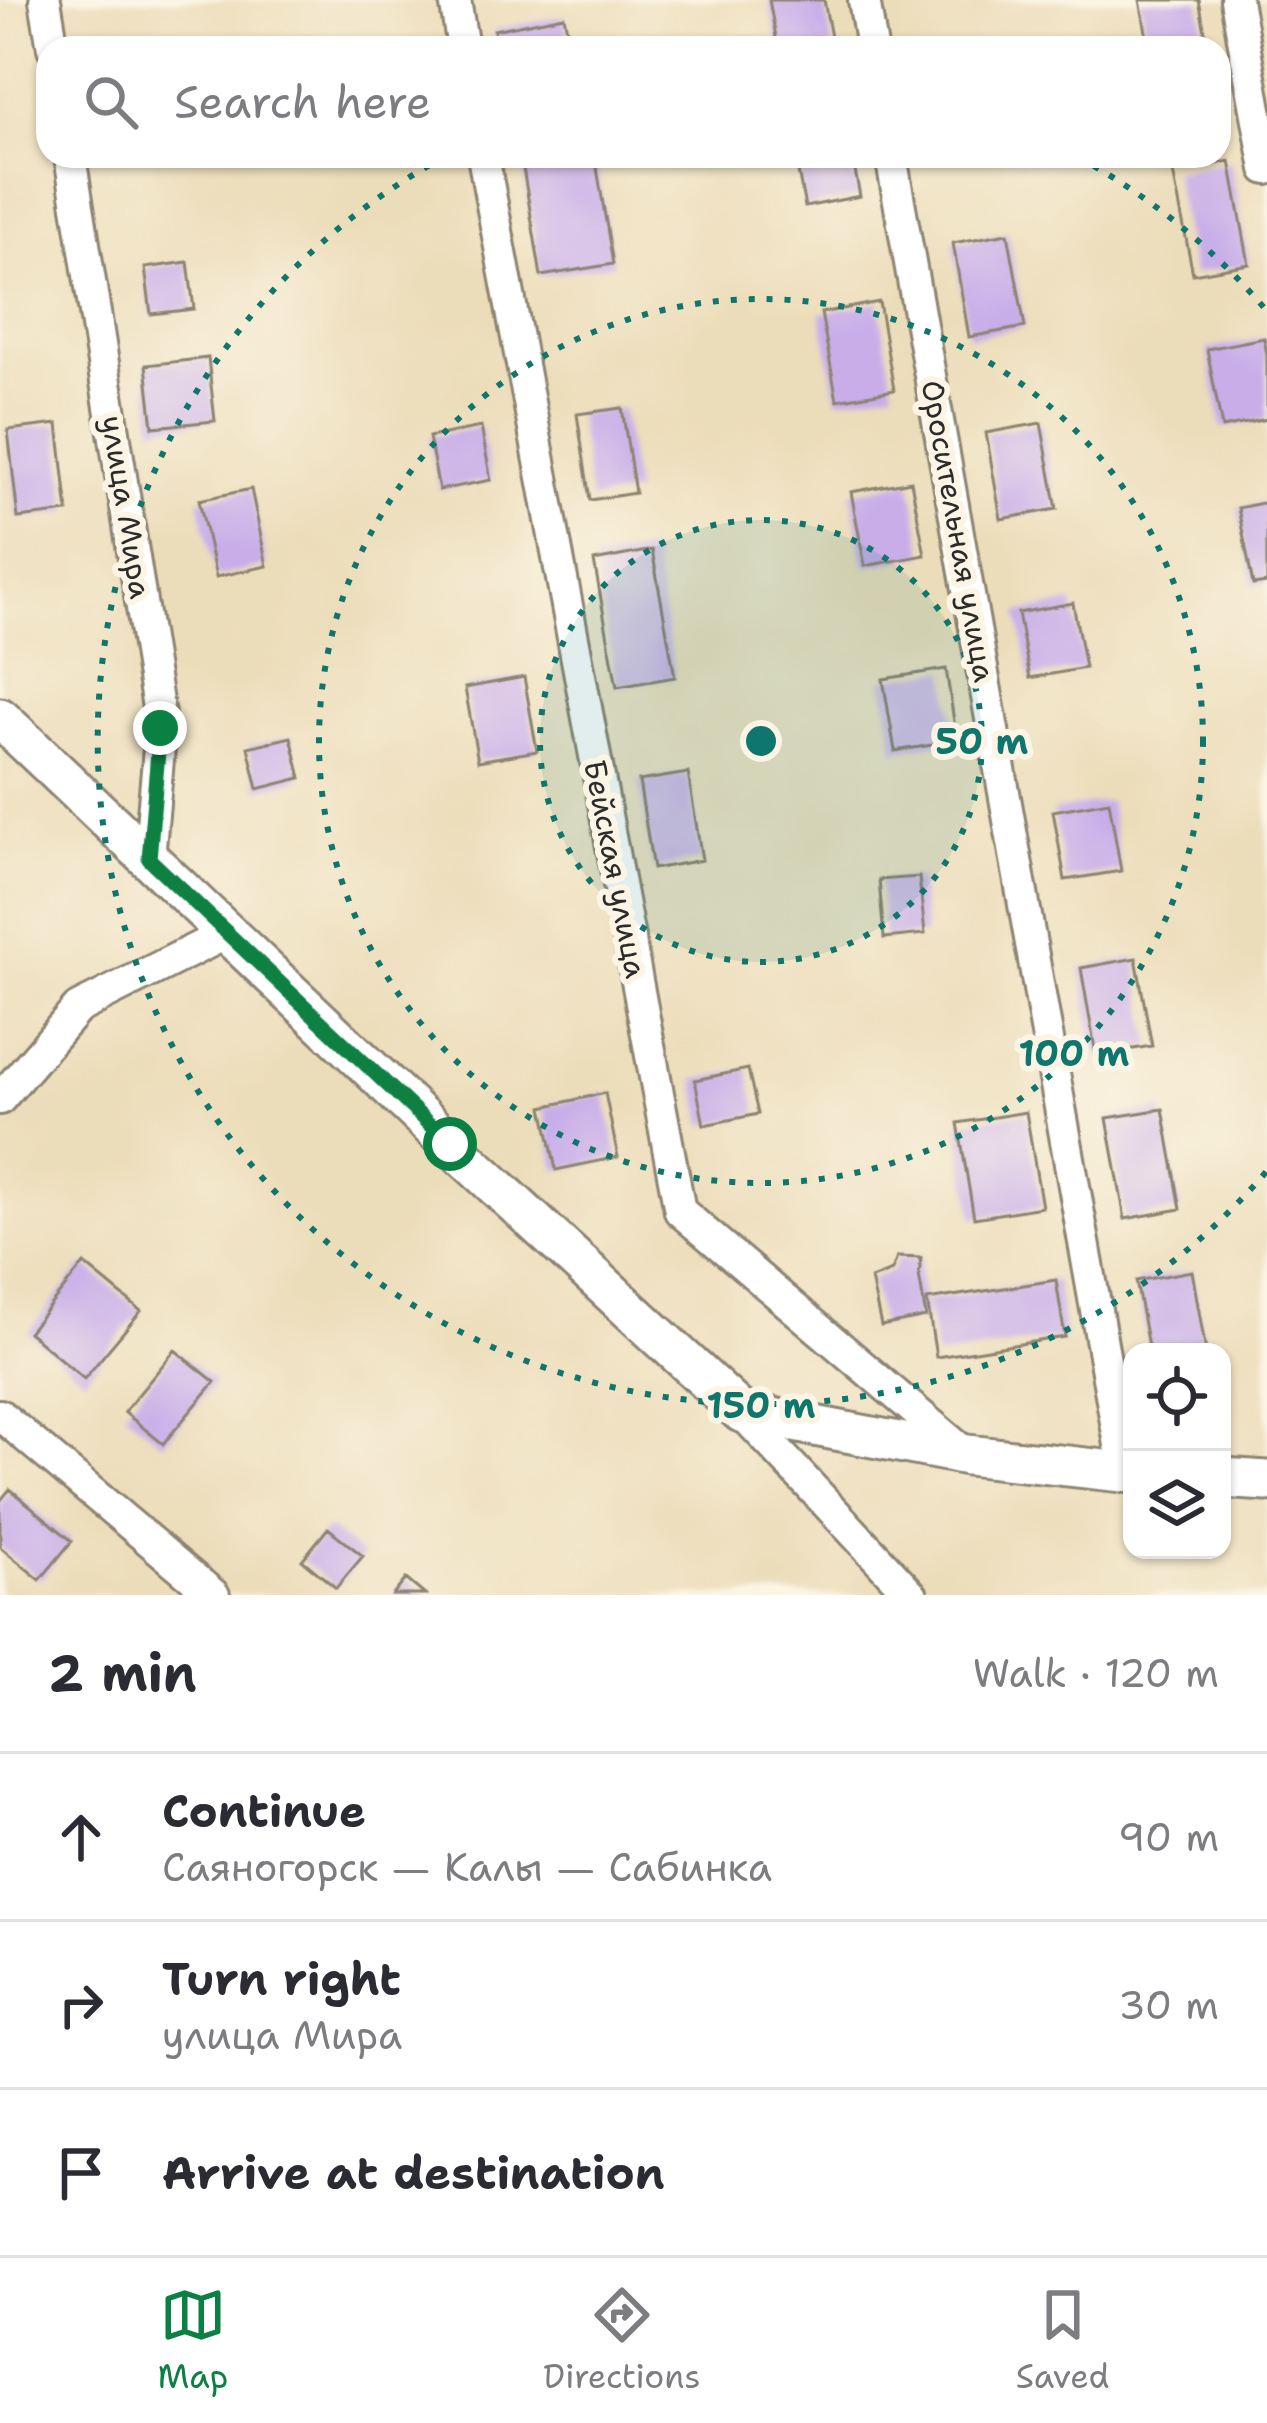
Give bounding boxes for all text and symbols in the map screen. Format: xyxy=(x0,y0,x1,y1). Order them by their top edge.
search box xyxy=(36,36,1231,168)
icon: search xyxy=(78,69,144,135)
text: Search here xyxy=(174,72,431,132)
street label: Оросительная улица xyxy=(912,377,1005,685)
street label: улица Мира xyxy=(92,412,161,602)
route end xyxy=(133,701,187,755)
text: 50 m xyxy=(936,717,1029,766)
centre of rings xyxy=(740,720,782,762)
street label: Бейская улица xyxy=(574,756,657,982)
text: 100 m xyxy=(1019,1029,1130,1078)
route start xyxy=(423,1117,477,1171)
map controls xyxy=(1123,1343,1231,1559)
button: locate xyxy=(1123,1343,1231,1451)
text: 150 m xyxy=(706,1381,816,1430)
button: layers xyxy=(1123,1451,1231,1559)
text: 2 min xyxy=(48,1639,197,1707)
text: Walk · 120 m xyxy=(973,1647,1219,1699)
text: Continue xyxy=(162,1781,366,1841)
icon: ahead xyxy=(48,1804,114,1870)
text: 90 m xyxy=(1118,1811,1219,1863)
text: Саяногорск — Калы — Сабинка xyxy=(162,1841,772,1893)
text: Turn right xyxy=(162,1949,401,2009)
icon: right xyxy=(48,1972,114,2038)
text: 30 m xyxy=(1118,1979,1219,2031)
text: улица Мира xyxy=(162,2009,402,2061)
icon: arrive xyxy=(48,2140,114,2206)
text: Arrive at destination xyxy=(162,2143,665,2203)
tab: Map xyxy=(158,2282,228,2399)
tab: Directions xyxy=(543,2282,701,2399)
tab: Saved xyxy=(1016,2282,1109,2399)

